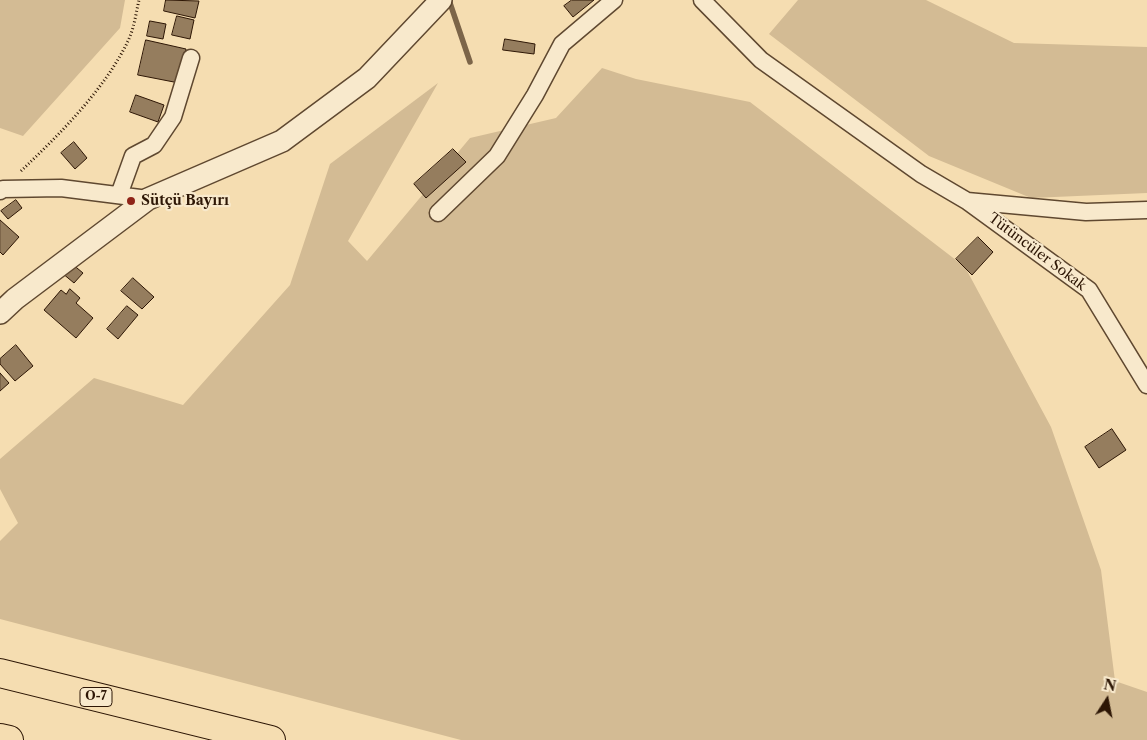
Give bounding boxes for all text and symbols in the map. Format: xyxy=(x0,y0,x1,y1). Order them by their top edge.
place label: Sütçü Bayırı xyxy=(141,193,229,209)
marker: Sütçü Bayırı xyxy=(125,195,137,207)
street label: Tütüncüler Sokak xyxy=(985,210,1089,294)
north arrow xyxy=(1082,675,1132,725)
text: N xyxy=(1102,675,1118,695)
road number: O-7 xyxy=(80,688,112,706)

